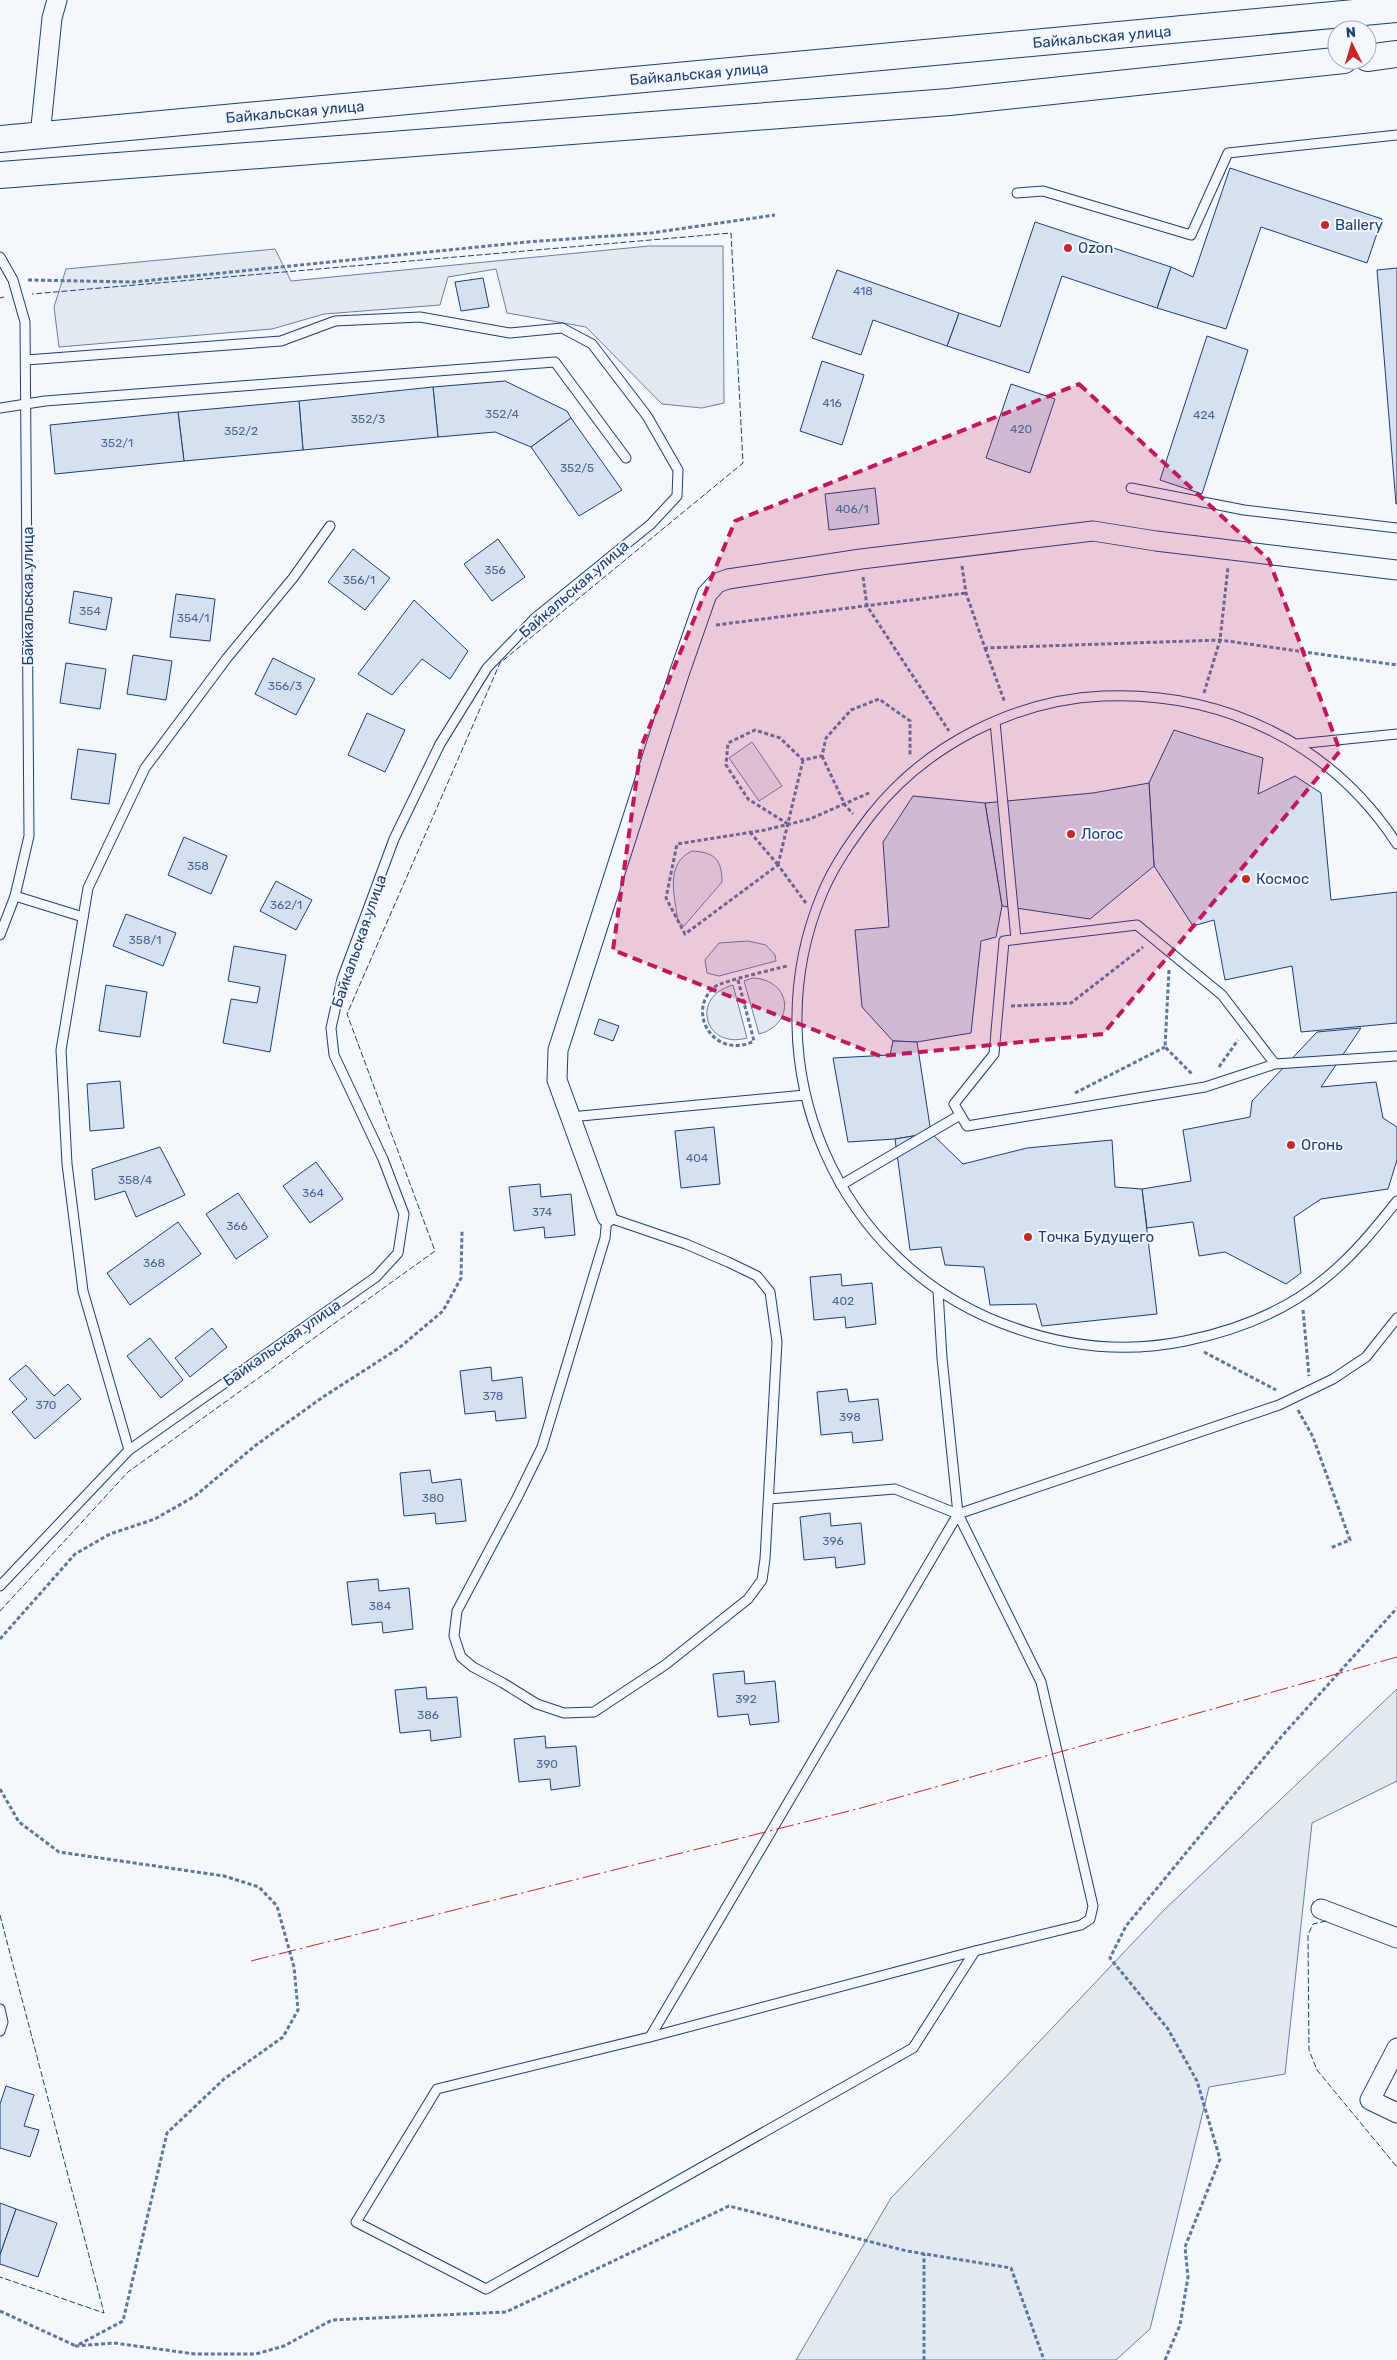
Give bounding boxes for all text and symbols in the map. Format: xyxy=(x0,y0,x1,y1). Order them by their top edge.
north arrow xyxy=(1327,20,1377,70)
street label: Байкальская улица xyxy=(1032,22,1172,52)
text: N xyxy=(1345,24,1357,41)
street label: Байкальская улица xyxy=(629,59,769,89)
street label: Байкальская улица xyxy=(225,97,365,127)
place label: Ballery xyxy=(1335,216,1383,234)
marker: Ballery xyxy=(1319,219,1331,231)
place label: Ozon xyxy=(1078,239,1113,257)
marker: Ozon xyxy=(1062,242,1074,254)
house number: 418 xyxy=(853,284,873,298)
house number: 416 xyxy=(822,396,842,410)
house number: 352/4 xyxy=(485,407,520,421)
house number: 424 xyxy=(1193,408,1215,422)
house number: 352/3 xyxy=(351,412,385,426)
house number: 420 xyxy=(1010,422,1032,436)
house number: 352/2 xyxy=(224,424,258,438)
house number: 352/1 xyxy=(101,436,133,450)
house number: 352/5 xyxy=(560,461,594,475)
house number: 406/1 xyxy=(835,502,869,516)
street label: Байкальская улица xyxy=(19,526,37,666)
street label: Байкальская улица xyxy=(516,537,632,641)
house number: 356 xyxy=(484,563,506,577)
house number: 356/1 xyxy=(343,573,375,587)
house number: 354 xyxy=(79,604,101,618)
house number: 354/1 xyxy=(177,611,209,625)
house number: 356/3 xyxy=(268,679,302,693)
place label: Логос xyxy=(1081,825,1123,843)
marker: Логос xyxy=(1065,828,1077,840)
house number: 358 xyxy=(187,859,209,873)
place label: Космос xyxy=(1256,870,1309,888)
street label: Байкальская улица xyxy=(328,872,390,1010)
marker: Космос xyxy=(1240,873,1252,885)
house number: 362/1 xyxy=(270,898,302,912)
house number: 358/1 xyxy=(129,933,161,947)
place label: Огонь xyxy=(1301,1136,1343,1154)
marker: Огонь xyxy=(1285,1139,1297,1151)
house number: 404 xyxy=(686,1151,709,1165)
house number: 358/4 xyxy=(118,1173,153,1187)
house number: 364 xyxy=(302,1186,324,1200)
house number: 374 xyxy=(532,1205,553,1219)
house number: 366 xyxy=(226,1219,248,1233)
place label: Точка Будущего xyxy=(1038,1228,1154,1246)
marker: Точка Будущего xyxy=(1022,1231,1034,1243)
house number: 368 xyxy=(143,1256,165,1270)
house number: 402 xyxy=(832,1294,854,1308)
street label: Байкальская улица xyxy=(220,1296,344,1390)
house number: 378 xyxy=(482,1389,504,1403)
house number: 370 xyxy=(36,1398,57,1412)
house number: 398 xyxy=(839,1410,861,1424)
house number: 380 xyxy=(422,1491,444,1505)
house number: 396 xyxy=(822,1534,844,1548)
house number: 384 xyxy=(369,1599,392,1613)
house number: 392 xyxy=(735,1692,757,1706)
house number: 386 xyxy=(417,1708,439,1722)
house number: 390 xyxy=(536,1757,558,1771)

